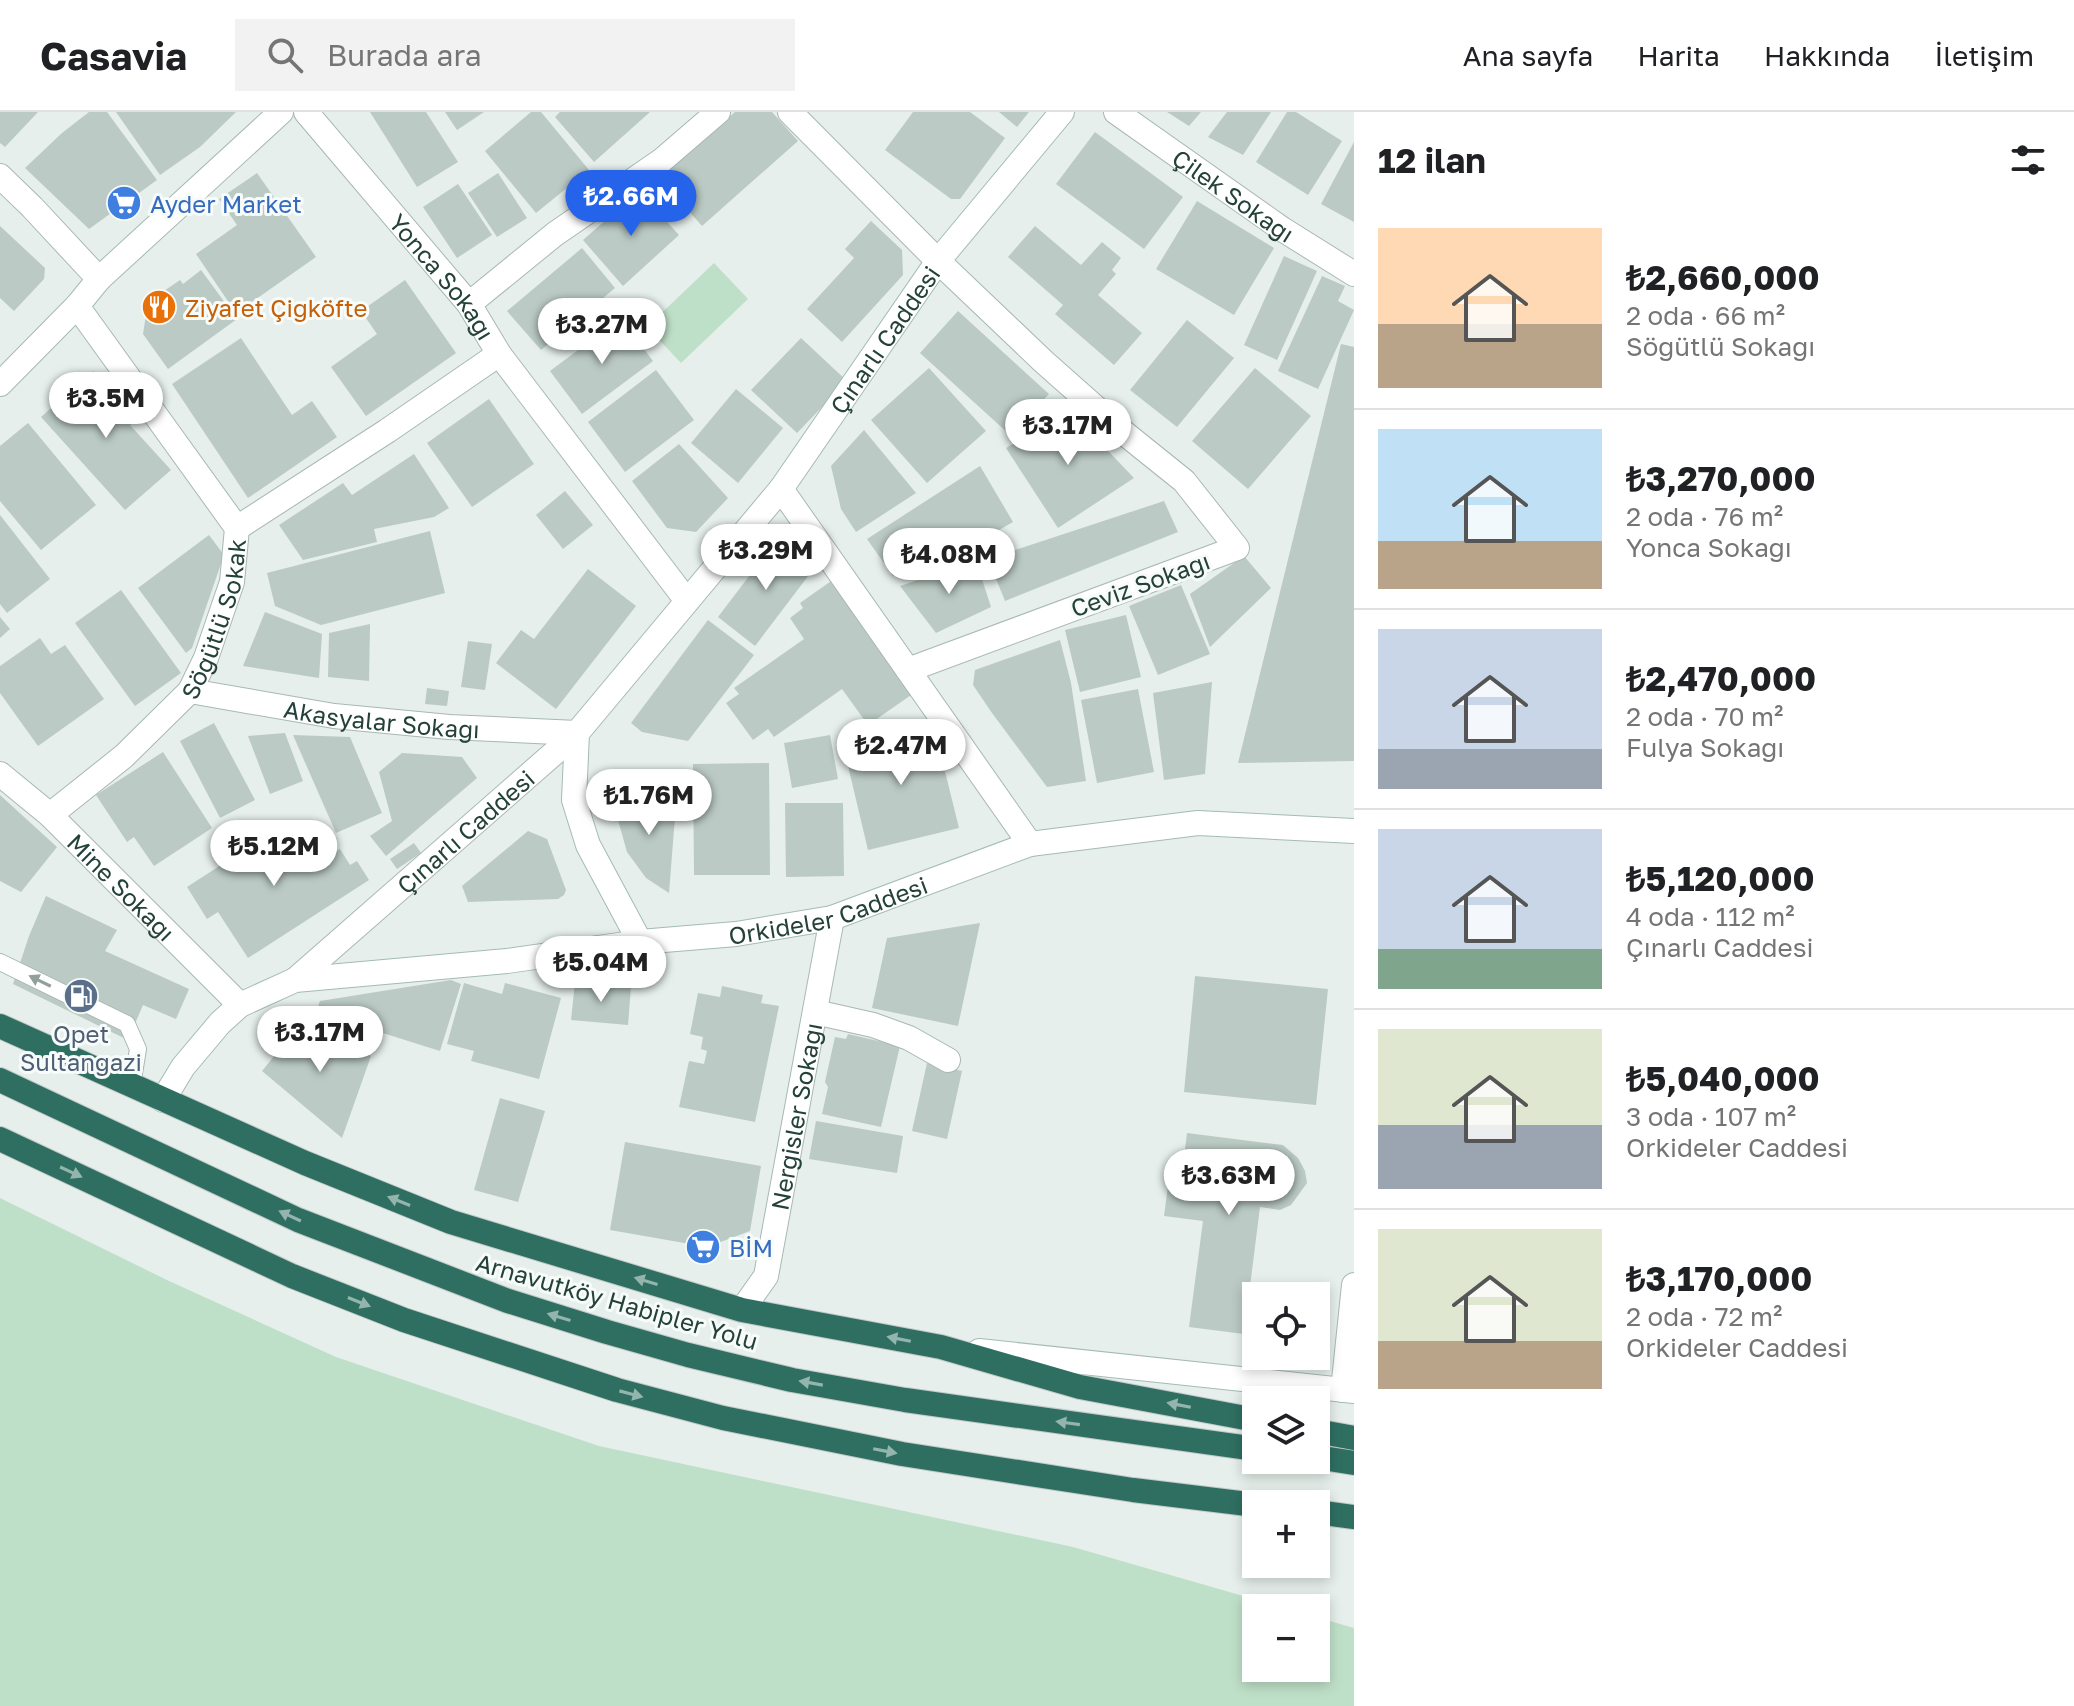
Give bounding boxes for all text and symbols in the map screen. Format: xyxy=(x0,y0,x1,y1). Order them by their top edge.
search box xyxy=(235,19,795,91)
text: Casavia xyxy=(40,33,187,78)
icon: search xyxy=(263,33,307,77)
text: Burada ara xyxy=(327,37,482,73)
text: Ana sayfa xyxy=(1463,39,1593,72)
text: Harita xyxy=(1637,39,1720,72)
text: Hakkında xyxy=(1764,39,1890,72)
text: İletişim xyxy=(1934,39,2034,72)
icon: filters xyxy=(2006,138,2050,182)
text: 12 ilan xyxy=(1378,140,1486,180)
street label: Çilek Sokağı xyxy=(1167,142,1300,247)
pin: ₺2.66M xyxy=(566,170,696,238)
text: ₺2.66M xyxy=(583,180,679,211)
supermarket icon: Ayder Market xyxy=(105,184,143,222)
place label: Ayder Market xyxy=(150,189,302,218)
street label: Yonca Sokağı xyxy=(384,207,501,345)
text: ₺2,660,000 xyxy=(1626,257,1820,297)
street label: Çınarlı Caddesi xyxy=(823,260,945,419)
icon: home xyxy=(1442,260,1538,356)
restaurant icon: Ziyafet Çiğköfte xyxy=(140,288,178,326)
place label: Ziyafet Çiğköfte xyxy=(185,293,367,322)
pin: ₺3.27M xyxy=(537,298,667,366)
text: 2 oda · 66 m² xyxy=(1626,300,1785,331)
text: ₺3.27M xyxy=(556,308,648,339)
text: Söğütlü Sokağı xyxy=(1626,331,1815,362)
pin: ₺3.5M xyxy=(50,372,162,440)
text: ₺3.5M xyxy=(67,382,145,413)
pin: ₺3.17M xyxy=(1003,399,1133,467)
text: ₺3.17M xyxy=(1023,409,1113,440)
text: ₺3,270,000 xyxy=(1626,458,1816,498)
icon: home xyxy=(1442,461,1538,557)
text: 2 oda · 76 m² xyxy=(1626,501,1783,532)
pin: ₺3.29M xyxy=(701,524,831,592)
pin: ₺4.08M xyxy=(884,528,1014,596)
text: Yonca Sokağı xyxy=(1626,532,1792,563)
text: ₺3.29M xyxy=(719,534,813,565)
street label: Söğütlü Sokak xyxy=(174,538,250,703)
text: ₺4.08M xyxy=(901,538,997,569)
street label: Ceviz Sokağı xyxy=(1067,545,1213,623)
text: ₺2,470,000 xyxy=(1626,658,1816,698)
icon: home xyxy=(1442,661,1538,757)
street label: Akasyalar Sokağı xyxy=(282,693,480,743)
text: 2 oda · 70 m² xyxy=(1626,701,1783,732)
pin: ₺2.47M xyxy=(836,719,966,787)
text: ₺2.47M xyxy=(855,729,947,760)
text: Fulya Sokağı xyxy=(1626,732,1784,763)
street label: Çınarlı Caddesi xyxy=(390,763,540,899)
pin: ₺1.76M xyxy=(584,769,714,837)
text: ₺1.76M xyxy=(604,779,694,810)
pin: ₺5.12M xyxy=(209,820,339,888)
street label: Mine Sokağı xyxy=(62,827,181,946)
text: ₺5.12M xyxy=(228,830,320,861)
text: ₺5,120,000 xyxy=(1626,858,1815,898)
icon: home xyxy=(1442,861,1538,957)
street label: Orkideler Caddesi xyxy=(726,869,931,950)
text: 4 oda · 112 m² xyxy=(1626,901,1795,932)
text: Çınarlı Caddesi xyxy=(1626,932,1813,963)
pin: ₺5.04M xyxy=(536,936,666,1004)
text: ₺5.04M xyxy=(553,946,649,977)
one-way arrow xyxy=(28,974,52,988)
fuel station icon: Opet Sultangazi xyxy=(62,977,100,1015)
pin: ₺3.17M xyxy=(255,1006,385,1074)
text: ₺3.17M xyxy=(275,1016,365,1047)
place label: Opet Sultangazi xyxy=(20,1019,142,1076)
street label: Nergisler Sokağı xyxy=(764,1020,827,1212)
text: ₺5,040,000 xyxy=(1626,1058,1820,1098)
icon: home xyxy=(1442,1061,1538,1157)
text: 3 oda · 107 m² xyxy=(1626,1101,1796,1132)
text: Orkideler Caddesi xyxy=(1626,1132,1848,1163)
pin: ₺3.63M xyxy=(1164,1149,1294,1217)
text: ₺3.63M xyxy=(1182,1159,1276,1190)
one-way arrow xyxy=(59,1165,82,1179)
one-way arrow xyxy=(387,1194,411,1207)
one-way arrow xyxy=(278,1209,302,1223)
supermarket icon: BİM xyxy=(684,1228,722,1266)
place label: BİM xyxy=(729,1233,773,1262)
street label: Arnavutköy Habipler Yolu xyxy=(473,1247,761,1355)
text: ₺3,170,000 xyxy=(1626,1258,1812,1298)
icon: home xyxy=(1442,1261,1538,1357)
one-way arrow xyxy=(634,1274,658,1287)
map controls xyxy=(1242,1282,1330,1682)
button: locate xyxy=(1242,1282,1330,1370)
one-way arrow xyxy=(347,1296,371,1309)
text: 2 oda · 72 m² xyxy=(1626,1301,1782,1332)
one-way arrow xyxy=(547,1311,571,1323)
text: Orkideler Caddesi xyxy=(1626,1332,1848,1363)
one-way arrow xyxy=(887,1333,912,1345)
one-way arrow xyxy=(798,1377,823,1389)
button: layers xyxy=(1242,1386,1330,1474)
one-way arrow xyxy=(619,1389,644,1401)
one-way arrow xyxy=(1167,1399,1192,1411)
one-way arrow xyxy=(1055,1416,1080,1429)
one-way arrow xyxy=(873,1445,898,1458)
button: + xyxy=(1242,1490,1330,1578)
button: − xyxy=(1242,1594,1330,1682)

